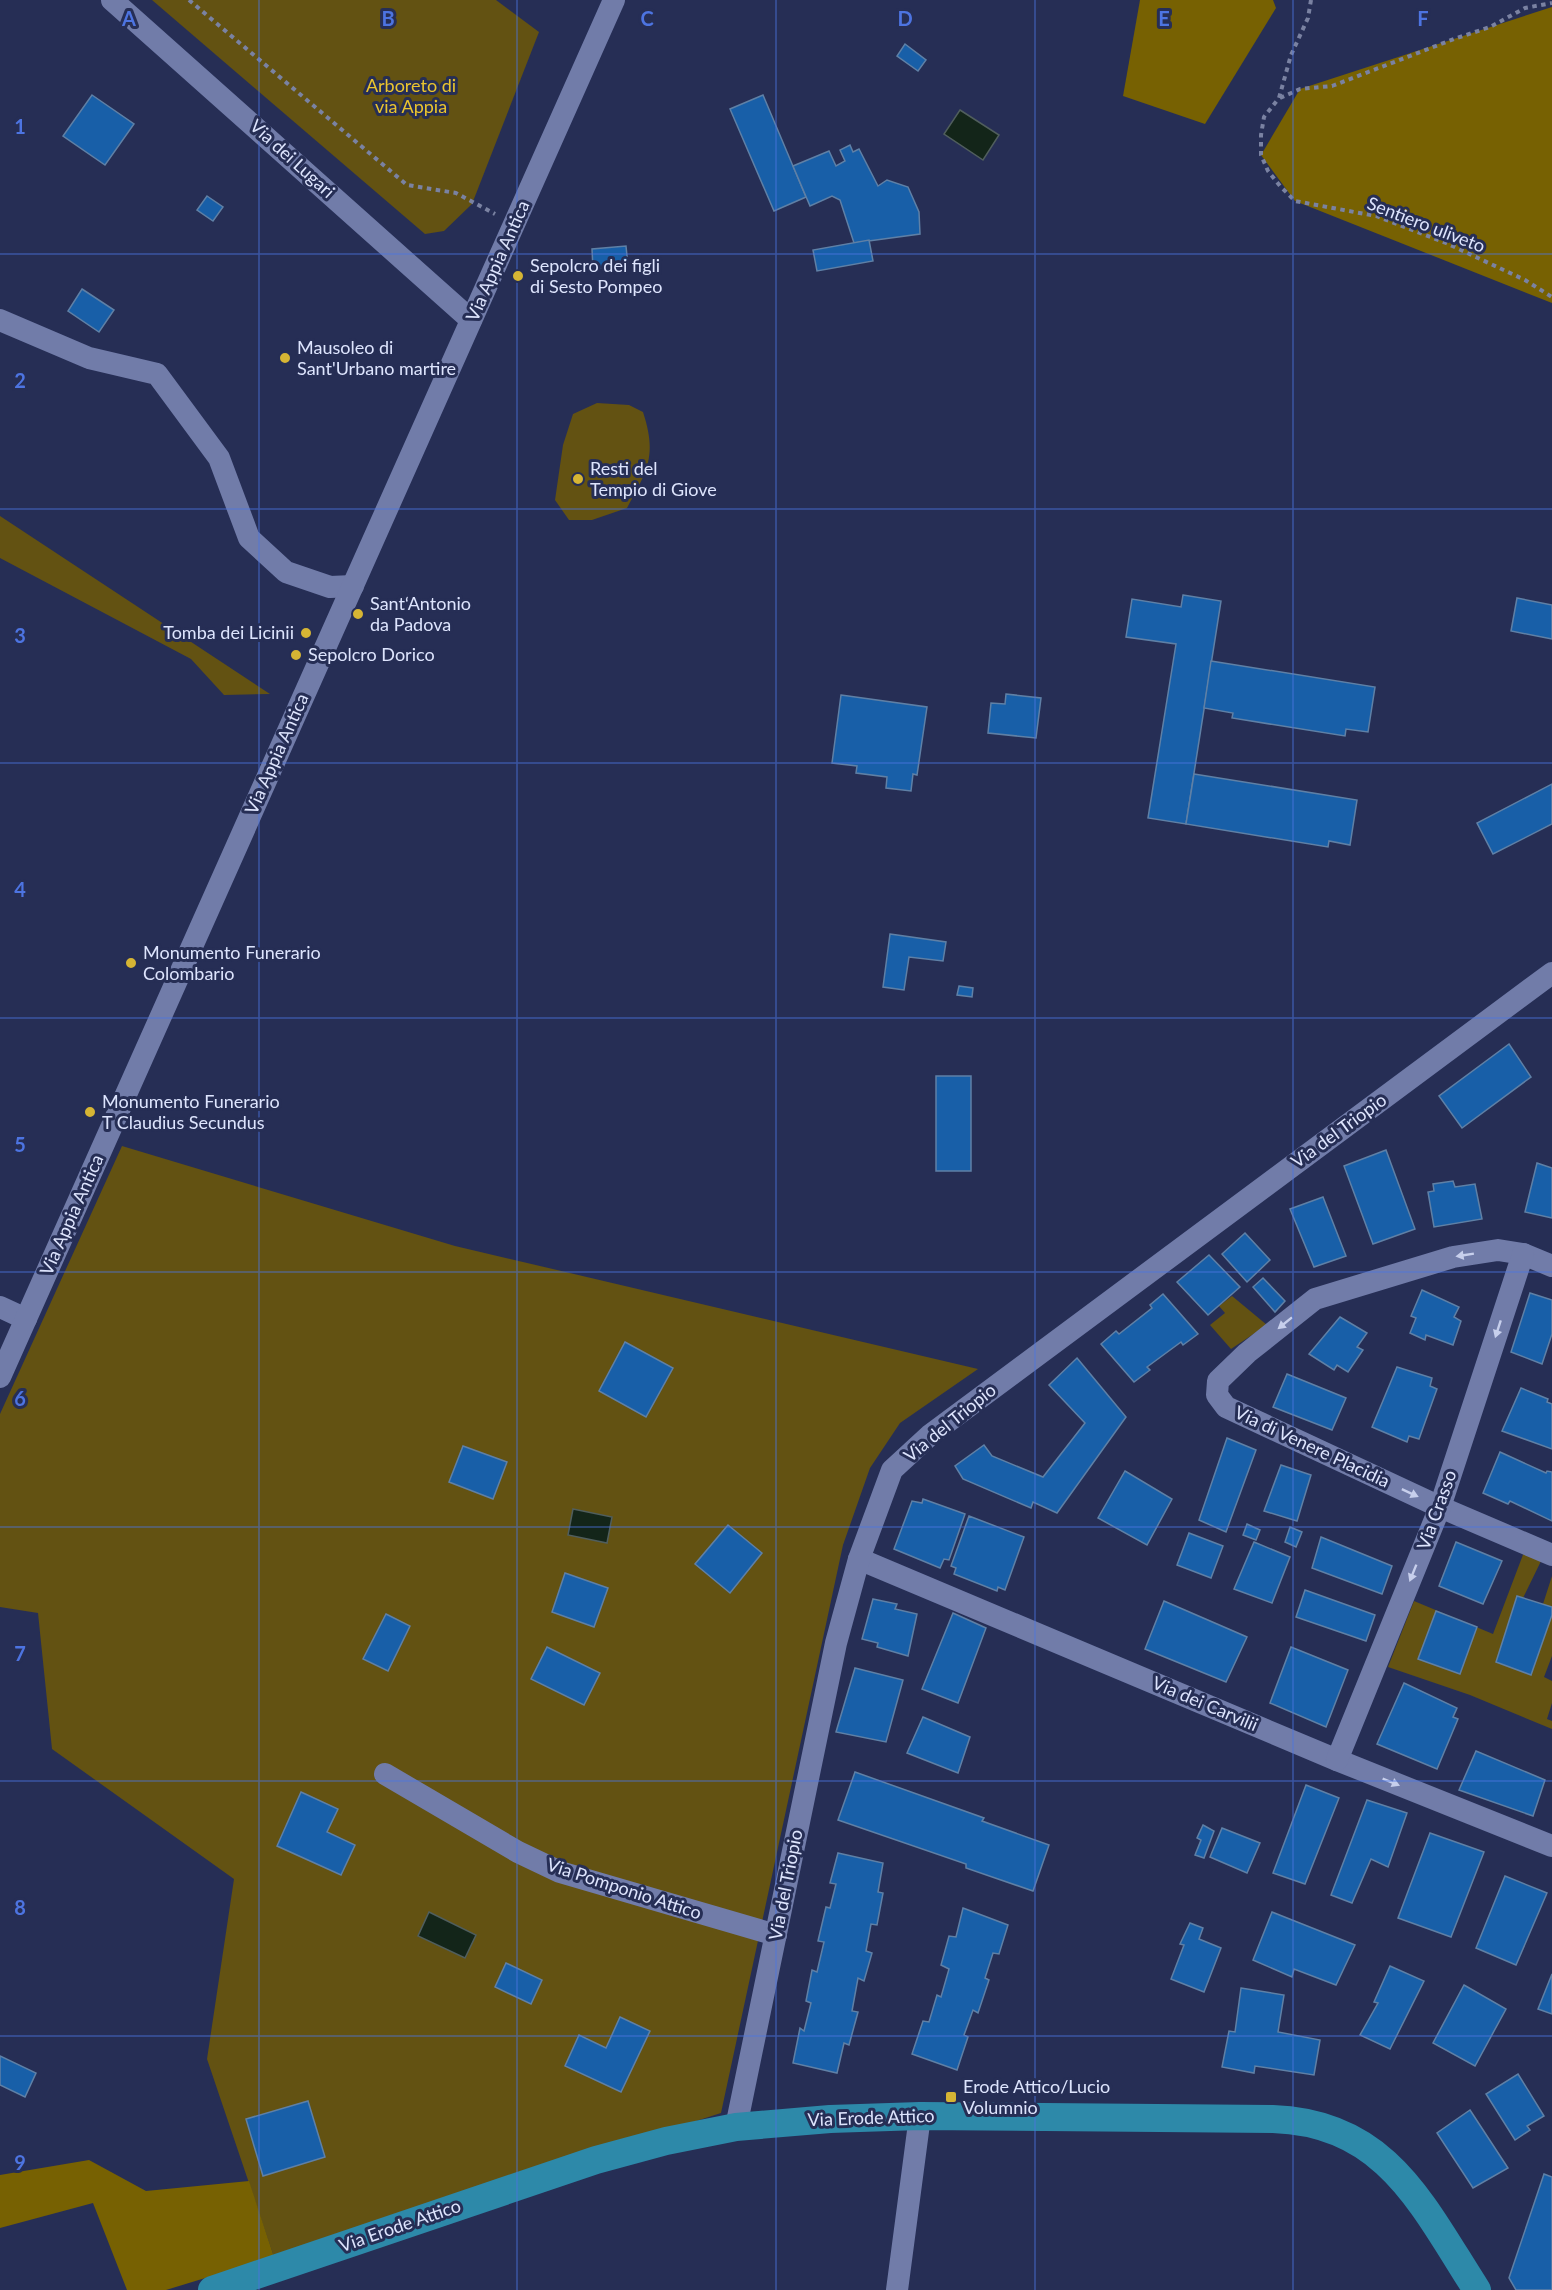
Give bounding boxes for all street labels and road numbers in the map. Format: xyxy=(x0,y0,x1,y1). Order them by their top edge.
street label: Via dei Lugari xyxy=(246,114,340,202)
street label: Sentiero uliveto xyxy=(1364,192,1488,257)
street label: Via Appia Antica xyxy=(461,197,534,324)
street label: Via Appia Antica xyxy=(240,690,313,817)
street label: Via del Triopio xyxy=(1287,1088,1390,1172)
street label: Via Appia Antica xyxy=(35,1151,108,1278)
street label: Via del Triopio xyxy=(899,1378,1000,1466)
street label: Via di Venere Placidia xyxy=(1231,1400,1394,1492)
street label: Via Crasso xyxy=(1411,1467,1461,1553)
street label: Via dei Carvilii xyxy=(1149,1671,1262,1735)
street label: Via del Triopio xyxy=(764,1828,807,1942)
street label: Via Pomponio Attico xyxy=(544,1853,704,1923)
street label: Via Erode Attico xyxy=(807,2104,935,2130)
street label: Via Erode Attico xyxy=(336,2194,463,2256)

